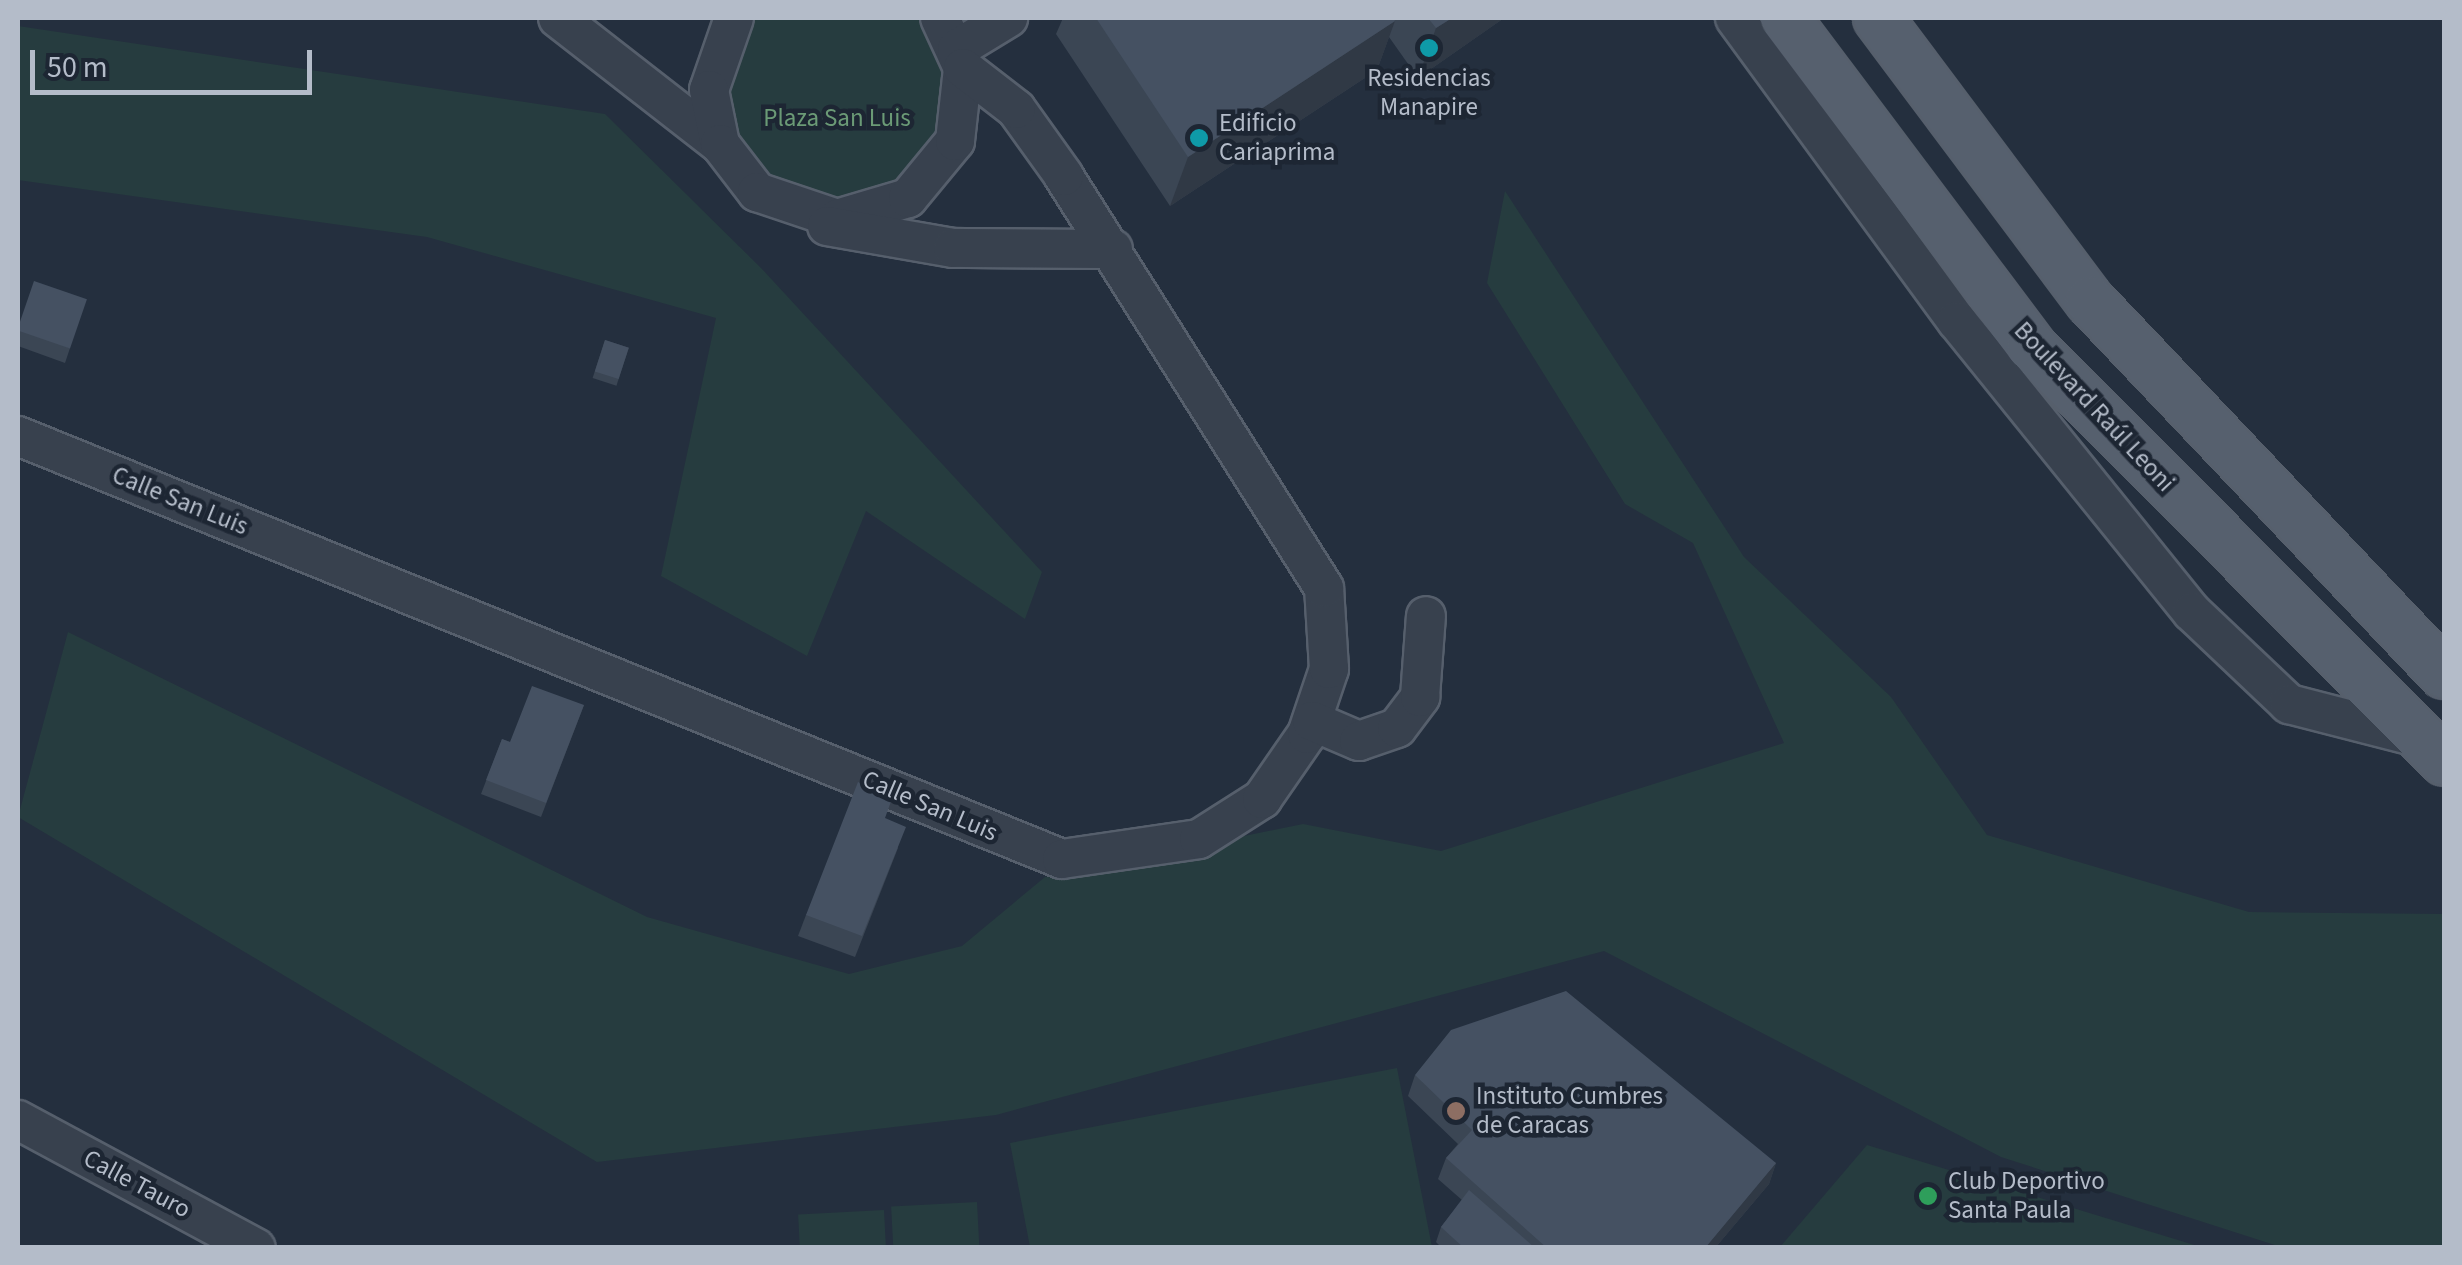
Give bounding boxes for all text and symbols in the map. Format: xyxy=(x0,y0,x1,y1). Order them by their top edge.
scale bar xyxy=(35,30,318,92)
marker: Residencias Manapire xyxy=(1418,37,1440,59)
text: 50 m xyxy=(47,46,108,89)
place label: Residencias Manapire xyxy=(1367,64,1491,123)
park label: Plaza San Luis xyxy=(763,103,911,133)
place label: Edificio Cariaprima xyxy=(1219,109,1335,168)
marker: Edificio Cariaprima xyxy=(1188,127,1210,149)
street label: Boulevard Raúl Leoni xyxy=(2008,316,2180,498)
street label: Calle San Luis xyxy=(108,460,252,542)
street label: Calle San Luis xyxy=(858,764,1002,848)
place label: Instituto Cumbres de Caracas xyxy=(1476,1082,1663,1141)
marker: Instituto Cumbres de Caracas xyxy=(1445,1100,1467,1122)
street label: Calle Tauro xyxy=(78,1143,196,1225)
place label: Club Deportivo Santa Paula xyxy=(1948,1167,2105,1226)
marker: Club Deportivo Santa Paula xyxy=(1917,1185,1939,1207)

